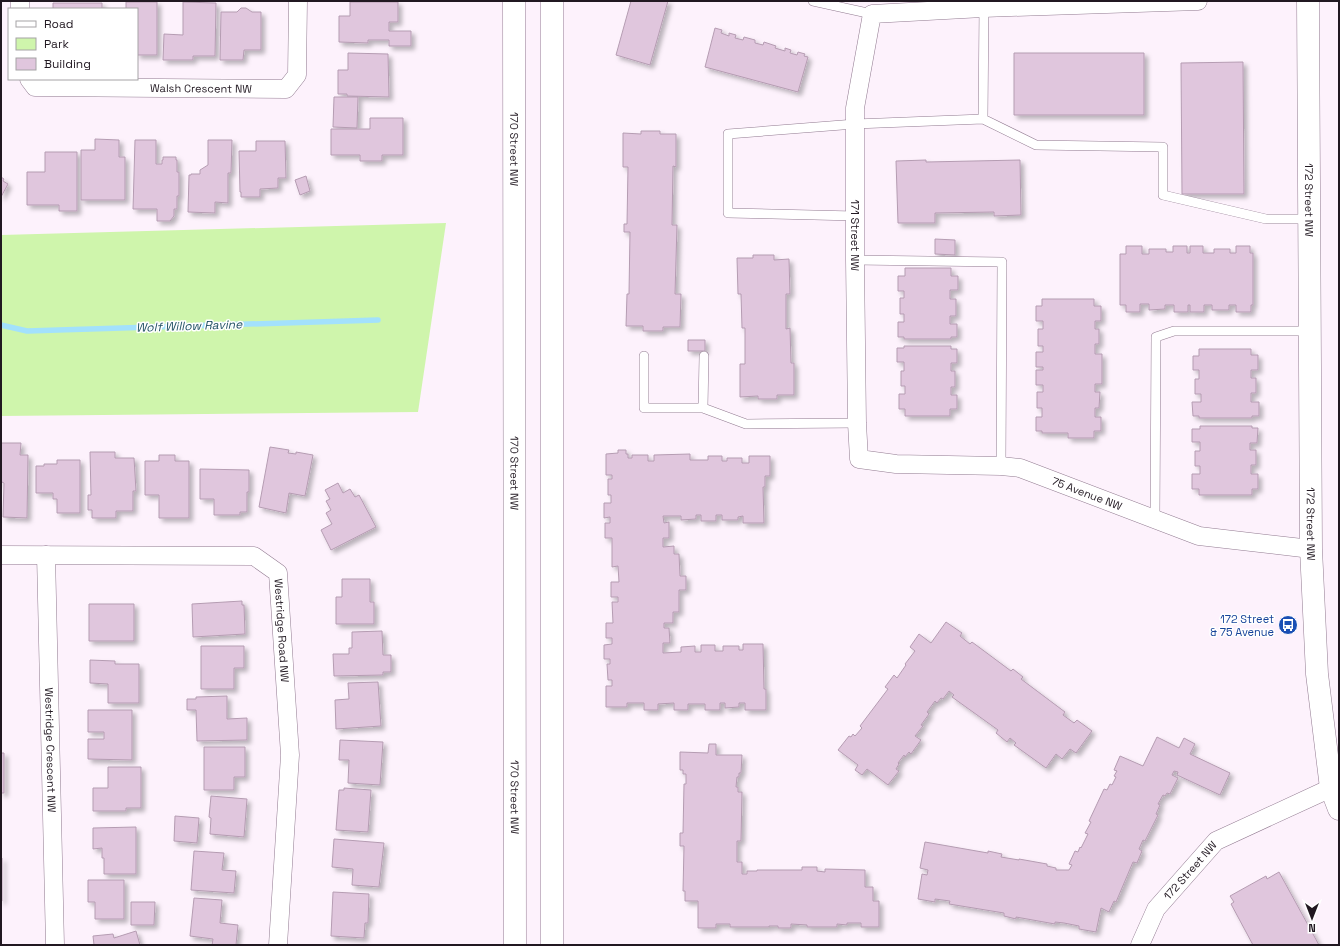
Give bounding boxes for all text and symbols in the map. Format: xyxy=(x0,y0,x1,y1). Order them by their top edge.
legend xyxy=(8,8,138,80)
text: Road xyxy=(44,16,73,32)
text: Park xyxy=(44,36,69,52)
text: Building xyxy=(44,56,91,72)
street label: Walsh Crescent NW xyxy=(150,81,252,96)
street label: 170 Street NW xyxy=(507,112,521,186)
street label: 172 Street NW xyxy=(1302,163,1316,237)
street label: 171 Street NW xyxy=(848,199,862,271)
water label: Wolf Willow Ravine xyxy=(136,316,243,336)
street label: 170 Street NW xyxy=(507,436,522,510)
street label: 75 Avenue NW xyxy=(1050,474,1124,513)
street label: 172 Street NW xyxy=(1304,487,1319,561)
street label: Westridge Road NW xyxy=(271,578,292,683)
place label: 172 Street & 75 Avenue xyxy=(1210,612,1274,639)
bus stop icon: 172 Street & 75 Avenue xyxy=(1277,614,1299,636)
street label: Westridge Crescent NW xyxy=(42,687,59,813)
street label: 170 Street NW xyxy=(508,760,522,834)
street label: 172 Street NW xyxy=(1161,838,1220,903)
north arrow xyxy=(1292,898,1332,938)
text: N xyxy=(1308,921,1316,935)

